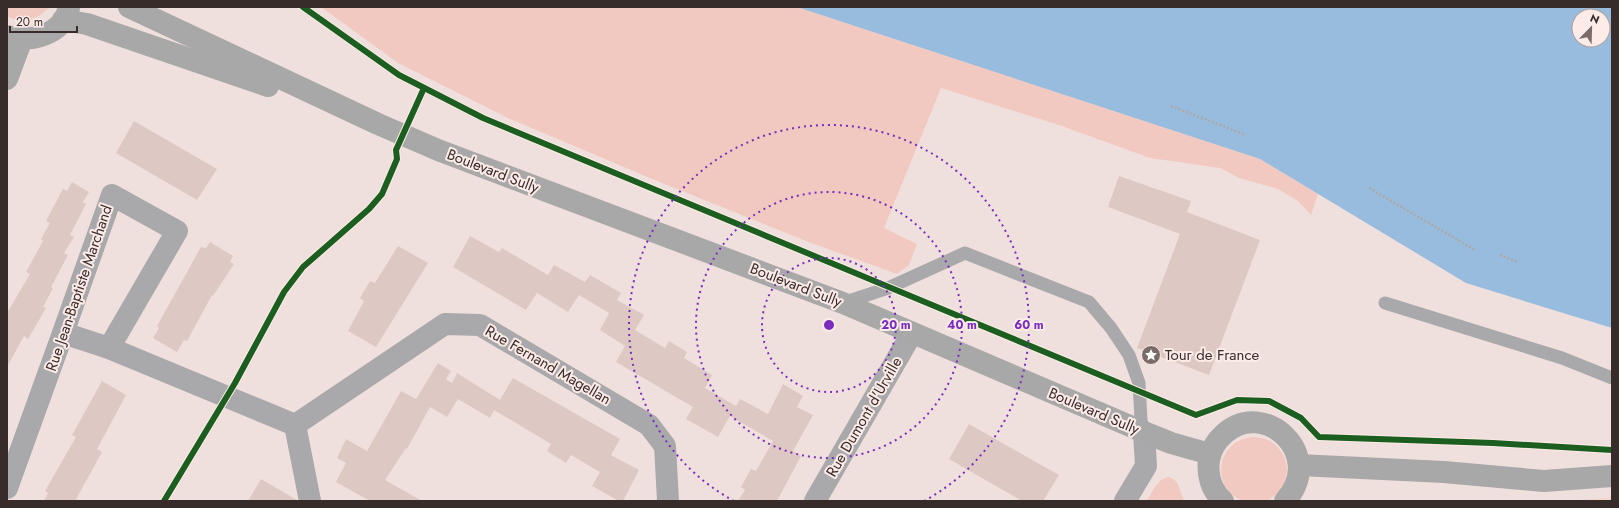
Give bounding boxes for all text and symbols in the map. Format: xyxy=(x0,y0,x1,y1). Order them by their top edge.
scale bar xyxy=(10,8,77,34)
north arrow xyxy=(1571,8,1611,48)
text: N xyxy=(1588,10,1602,28)
text: 20 m xyxy=(16,13,43,31)
street label: Boulevard Sully xyxy=(444,143,543,199)
street label: Rue Jean-Baptiste Marchand xyxy=(40,202,118,374)
street label: Boulevard Sully xyxy=(747,257,846,313)
text: 20 m xyxy=(881,316,911,334)
text: 40 m xyxy=(947,316,977,334)
text: 60 m xyxy=(1014,316,1044,334)
centre of rings xyxy=(822,318,836,332)
street label: Rue Fernand Magellan xyxy=(481,320,615,410)
place icon: Tour de France xyxy=(1140,344,1162,366)
place label: Tour de France xyxy=(1165,344,1260,366)
street label: Rue Dumont d'Urville xyxy=(821,353,908,481)
street label: Boulevard Sully xyxy=(1045,382,1143,440)

